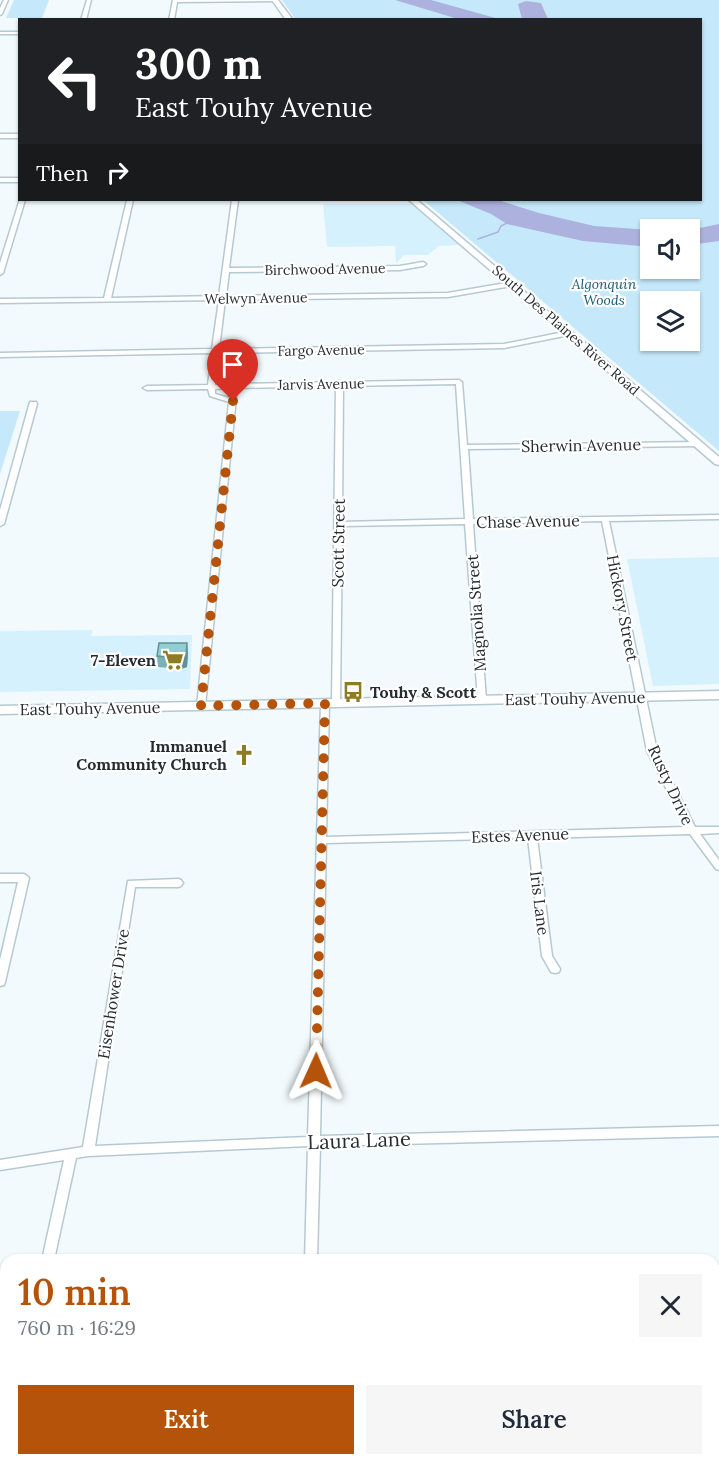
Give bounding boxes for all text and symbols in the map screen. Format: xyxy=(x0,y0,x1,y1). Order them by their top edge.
text: 300 m xyxy=(135,37,262,91)
icon: left xyxy=(36,42,114,120)
text: East Touhy Avenue xyxy=(135,90,373,124)
icon: right xyxy=(101,156,134,189)
text: Then xyxy=(36,159,89,187)
map controls xyxy=(640,219,700,351)
button: sound xyxy=(640,219,700,279)
street label: Birchwood Avenue xyxy=(264,259,386,279)
street label: South Des Plaines River Road xyxy=(489,261,643,399)
park label: Algonquin Woods xyxy=(571,275,637,309)
street label: Welwyn Avenue xyxy=(204,288,308,308)
button: layers xyxy=(640,291,700,351)
pin xyxy=(207,339,258,401)
street label: Fargo Avenue xyxy=(277,340,365,360)
icon: arrive xyxy=(216,348,249,381)
street label: Jarvis Avenue xyxy=(276,374,365,394)
street label: Sherwin Avenue xyxy=(521,434,641,456)
street label: Scott Street xyxy=(327,498,349,588)
street label: Chase Avenue xyxy=(476,510,580,532)
street label: Magnolia Street xyxy=(462,553,490,672)
street label: Hickory Street xyxy=(603,553,643,664)
supermarket icon: 7-Eleven xyxy=(161,648,185,672)
place label: 7-Eleven xyxy=(91,650,156,670)
bus stop icon: Touhy & Scott xyxy=(341,680,365,704)
place label: Touhy & Scott xyxy=(370,682,477,702)
street label: East Touhy Avenue xyxy=(504,687,646,709)
street label: East Touhy Avenue xyxy=(19,697,161,719)
place label: Immanuel Community Church xyxy=(76,736,227,774)
street label: Rusty Drive xyxy=(644,742,698,828)
church icon: Immanuel Community Church xyxy=(232,743,256,767)
street label: Estes Avenue xyxy=(471,823,570,847)
street label: Iris Lane xyxy=(526,870,554,937)
street label: Eisenhower Drive xyxy=(93,927,133,1060)
position arrow xyxy=(284,1039,348,1103)
street label: Laura Lane xyxy=(307,1126,411,1154)
text: 10 min xyxy=(18,1269,131,1315)
button: close xyxy=(639,1274,702,1337)
text: 760 m · 16:29 xyxy=(18,1315,136,1340)
button: Exit xyxy=(18,1385,354,1454)
button: Share xyxy=(366,1385,702,1454)

